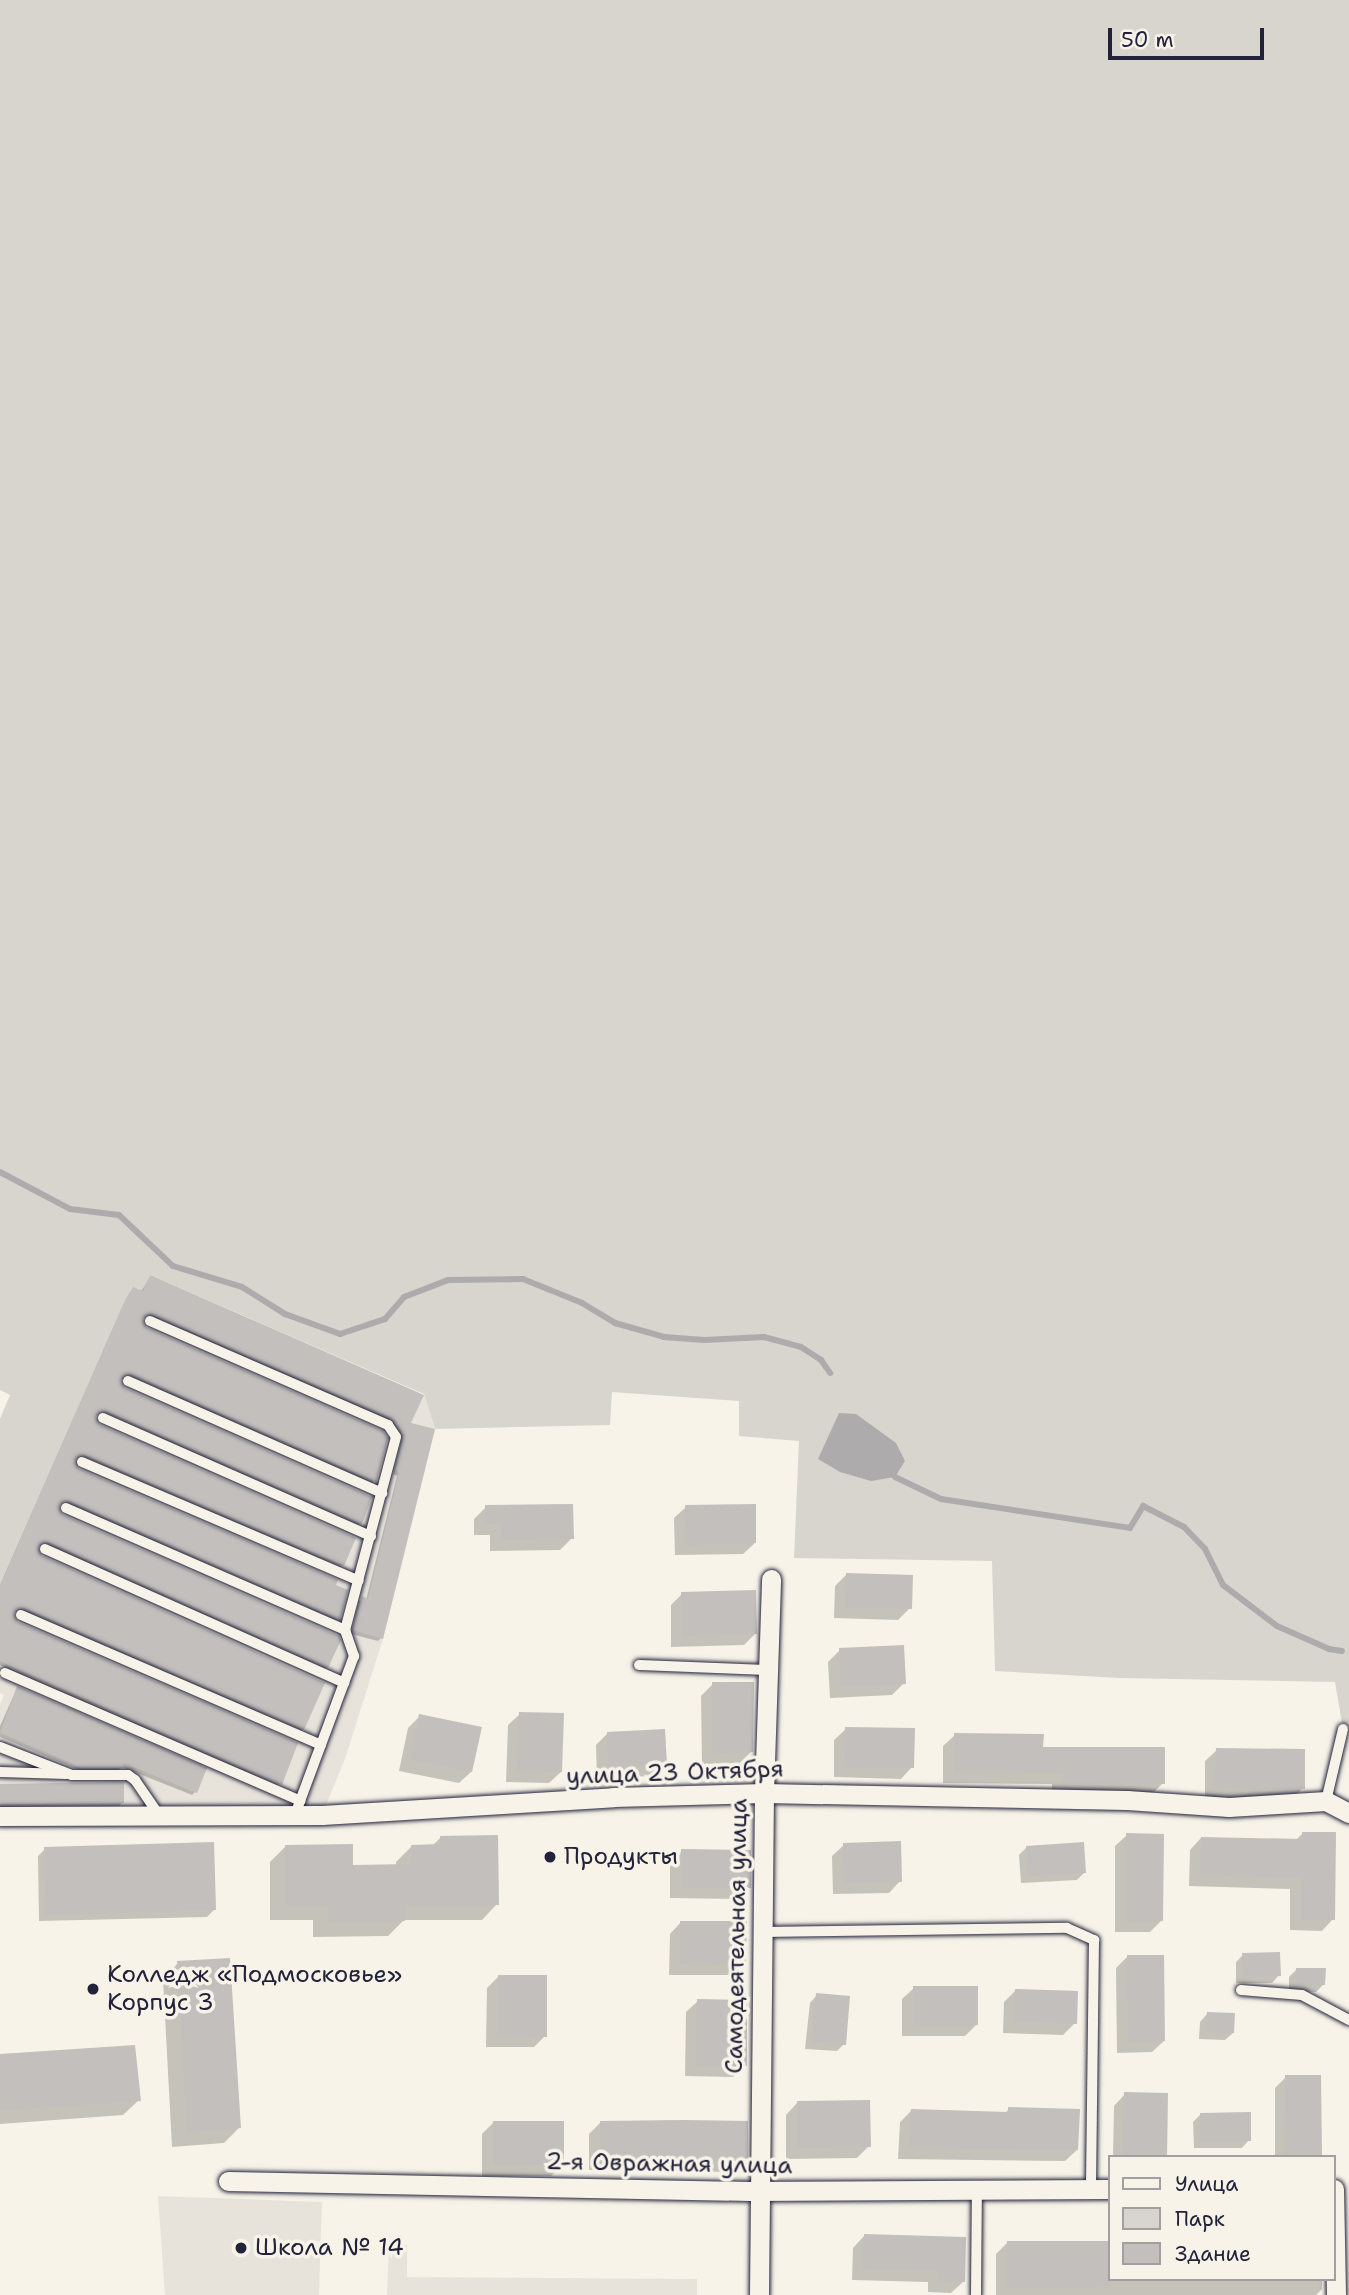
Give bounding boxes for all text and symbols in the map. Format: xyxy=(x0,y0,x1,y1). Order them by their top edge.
scale bar xyxy=(1111,14,1267,58)
text: 50 m xyxy=(1121,26,1174,54)
street label: улица 23 Октября xyxy=(566,1755,784,1791)
street label: Самодеятельная улица xyxy=(720,1798,754,2074)
place label: Продукты xyxy=(564,1843,678,1871)
marker: Продукты xyxy=(542,1849,558,1865)
place label: Колледж «Подмосковье» Корпус 3 xyxy=(107,1961,402,2017)
marker: Колледж «Подмосковье» Корпус 3 xyxy=(85,1981,101,1997)
street label: 2-я Овражная улица xyxy=(545,2147,793,2181)
legend xyxy=(1108,2155,1335,2281)
text: Улица xyxy=(1175,2170,1238,2198)
text: Парк xyxy=(1175,2205,1225,2233)
place label: Школа № 14 xyxy=(255,2234,404,2262)
marker: Школа № 14 xyxy=(233,2240,249,2256)
text: Здание xyxy=(1175,2240,1251,2268)

